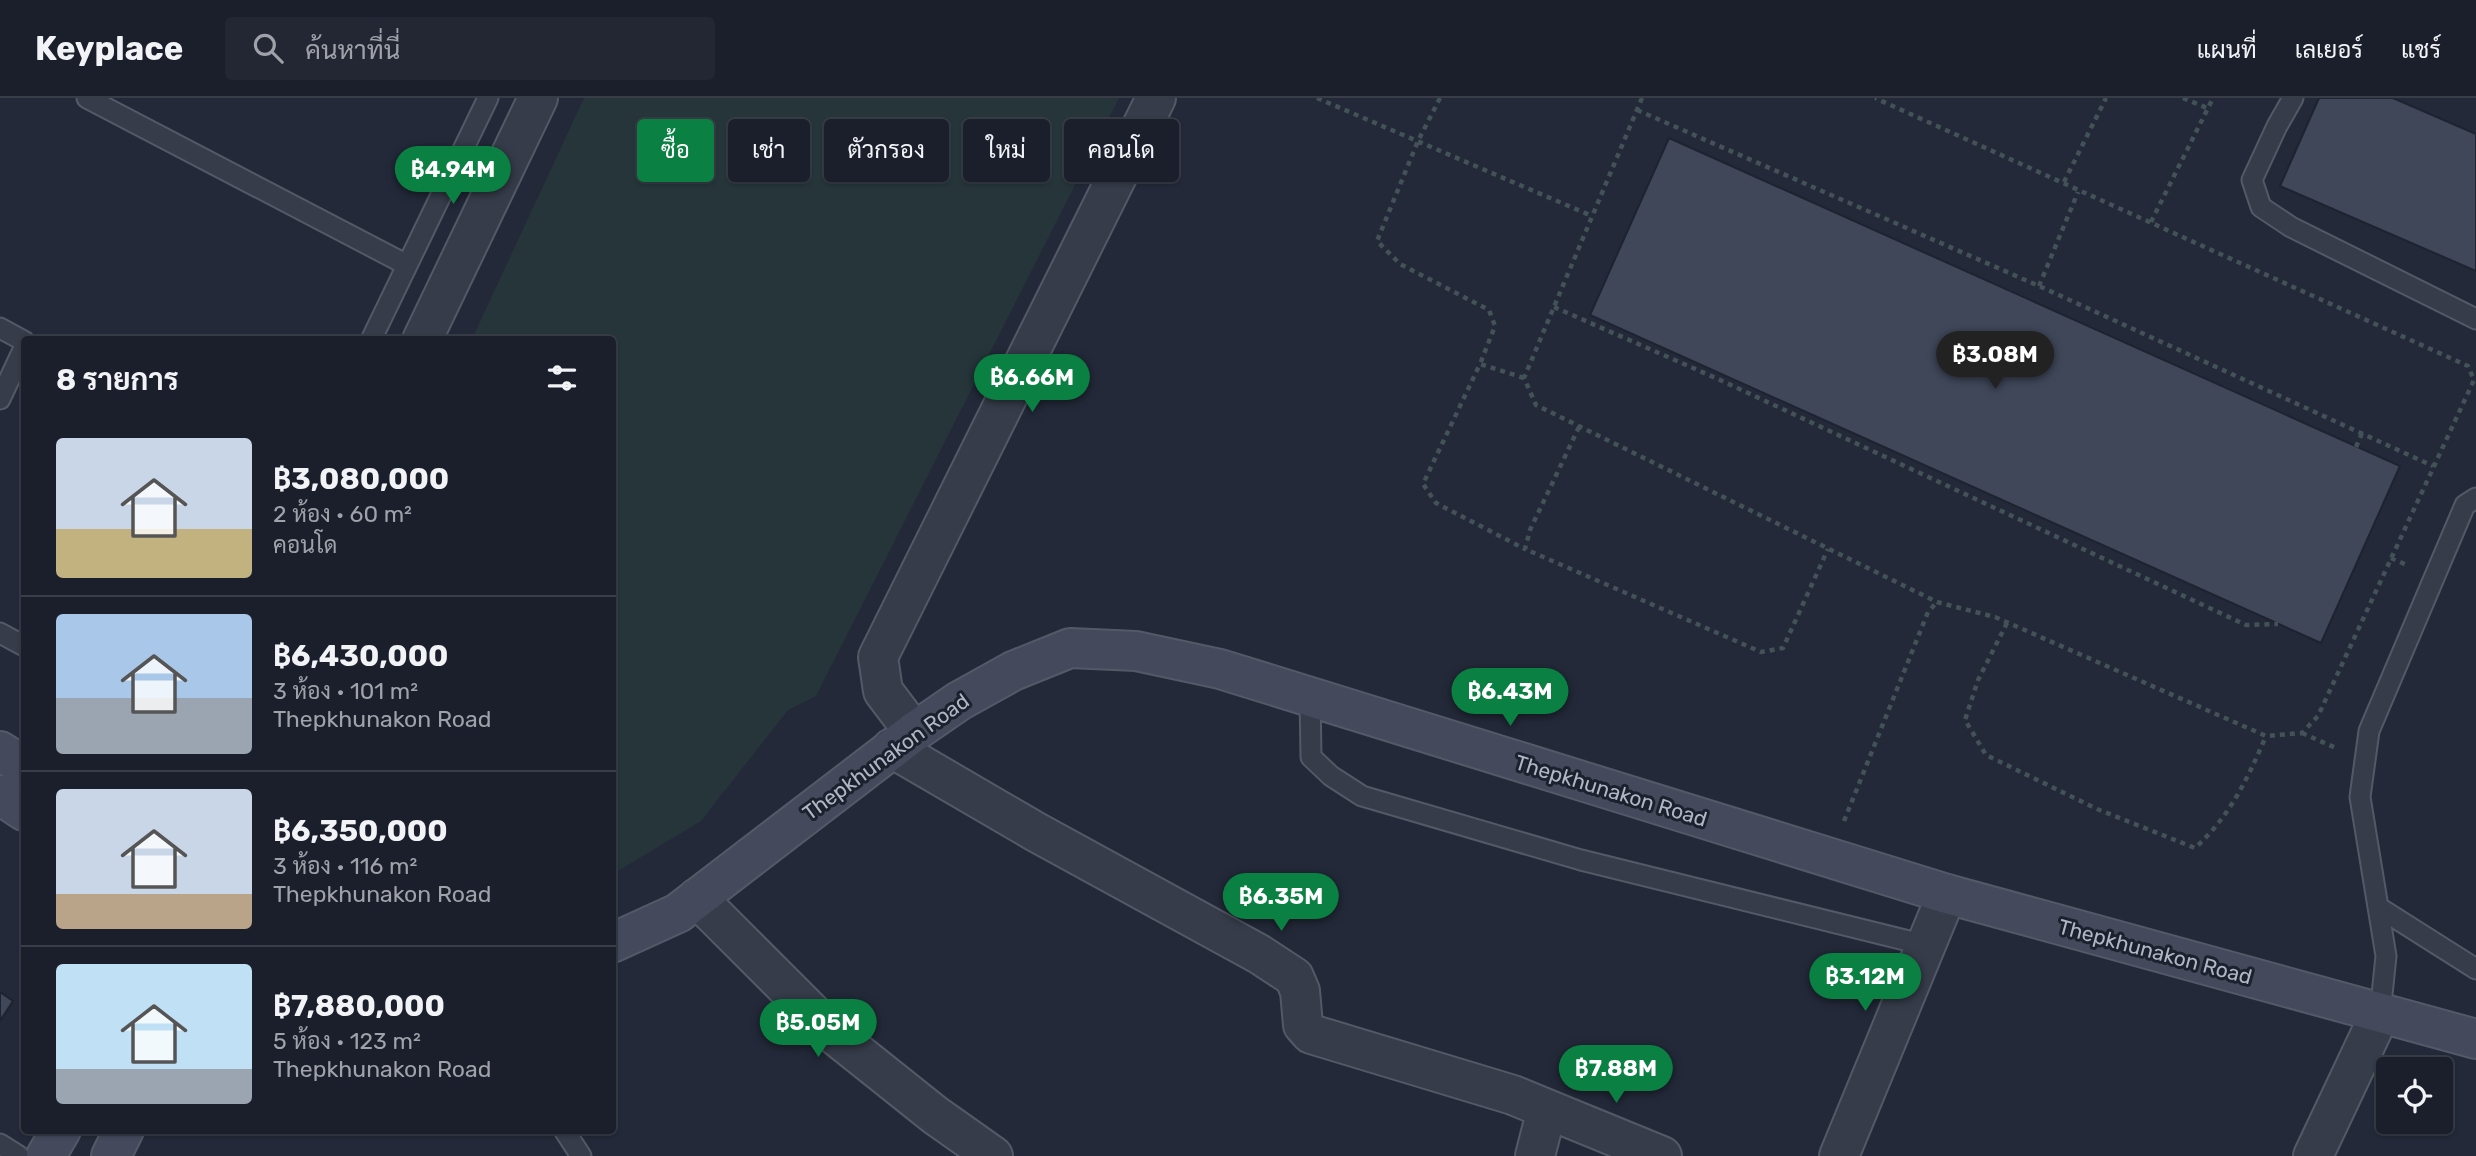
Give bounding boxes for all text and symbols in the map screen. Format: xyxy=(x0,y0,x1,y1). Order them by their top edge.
search box xyxy=(225,17,715,80)
text: Keyplace xyxy=(35,29,183,68)
icon: search xyxy=(249,29,287,67)
text: ค้นหาที่นี่ xyxy=(305,35,400,66)
text: แผนที่ xyxy=(2197,36,2257,64)
text: เลเยอร์ xyxy=(2295,36,2363,64)
text: แชร์ xyxy=(2401,36,2441,64)
chip: ซื้อ xyxy=(637,119,714,182)
chip: เช่า xyxy=(728,119,810,182)
chip: ตัวกรอง xyxy=(824,119,949,182)
chip: ใหม่ xyxy=(963,119,1050,182)
chip: คอนโด xyxy=(1064,119,1179,182)
pin: ฿4.94M xyxy=(396,146,510,206)
text: ฿4.94M xyxy=(411,155,495,183)
pin: ฿3.08M xyxy=(1938,331,2052,391)
text: ฿3.08M xyxy=(1952,340,2038,368)
pin: ฿6.66M xyxy=(975,354,1089,414)
icon: filters xyxy=(543,359,581,397)
text: 8 รายการ xyxy=(56,362,179,398)
text: ฿6.66M xyxy=(990,363,1074,391)
text: ฿3,080,000 xyxy=(273,461,449,497)
icon: home xyxy=(112,466,196,550)
text: 2 ห้อง · 60 m² xyxy=(273,500,412,528)
text: คอนโด xyxy=(273,531,337,559)
text: ฿6,430,000 xyxy=(273,638,449,674)
icon: home xyxy=(112,642,196,726)
pin: ฿6.43M xyxy=(1453,668,1567,728)
text: 3 ห้อง · 101 m² xyxy=(273,677,418,705)
text: ฿6.43M xyxy=(1467,677,1553,705)
street label: Thepkhunakon Road xyxy=(798,688,974,825)
text: Thepkhunakon Road xyxy=(273,705,491,733)
street label: Thepkhunakon Road xyxy=(1512,749,1710,832)
text: ฿6,350,000 xyxy=(273,813,448,849)
icon: home xyxy=(112,817,196,901)
text: 3 ห้อง · 116 m² xyxy=(273,852,417,880)
pin: ฿6.35M xyxy=(1224,874,1338,933)
text: Thepkhunakon Road xyxy=(273,880,491,908)
text: ฿6.35M xyxy=(1239,882,1323,910)
street label: Thepkhunakon Road xyxy=(2056,914,2255,989)
pin: ฿3.12M xyxy=(1808,954,1922,1013)
text: ฿3.12M xyxy=(1825,962,1905,990)
text: ฿7,880,000 xyxy=(273,988,445,1024)
icon: home xyxy=(112,992,196,1076)
pin: ฿5.05M xyxy=(761,1000,875,1059)
text: ฿5.05M xyxy=(776,1008,860,1036)
text: 5 ห้อง · 123 m² xyxy=(273,1027,421,1055)
pin: ฿7.88M xyxy=(1559,1046,1673,1105)
text: ฿7.88M xyxy=(1575,1054,1657,1082)
text: Thepkhunakon Road xyxy=(273,1055,491,1083)
map controls xyxy=(2376,1057,2453,1134)
button: locate xyxy=(2376,1057,2453,1134)

